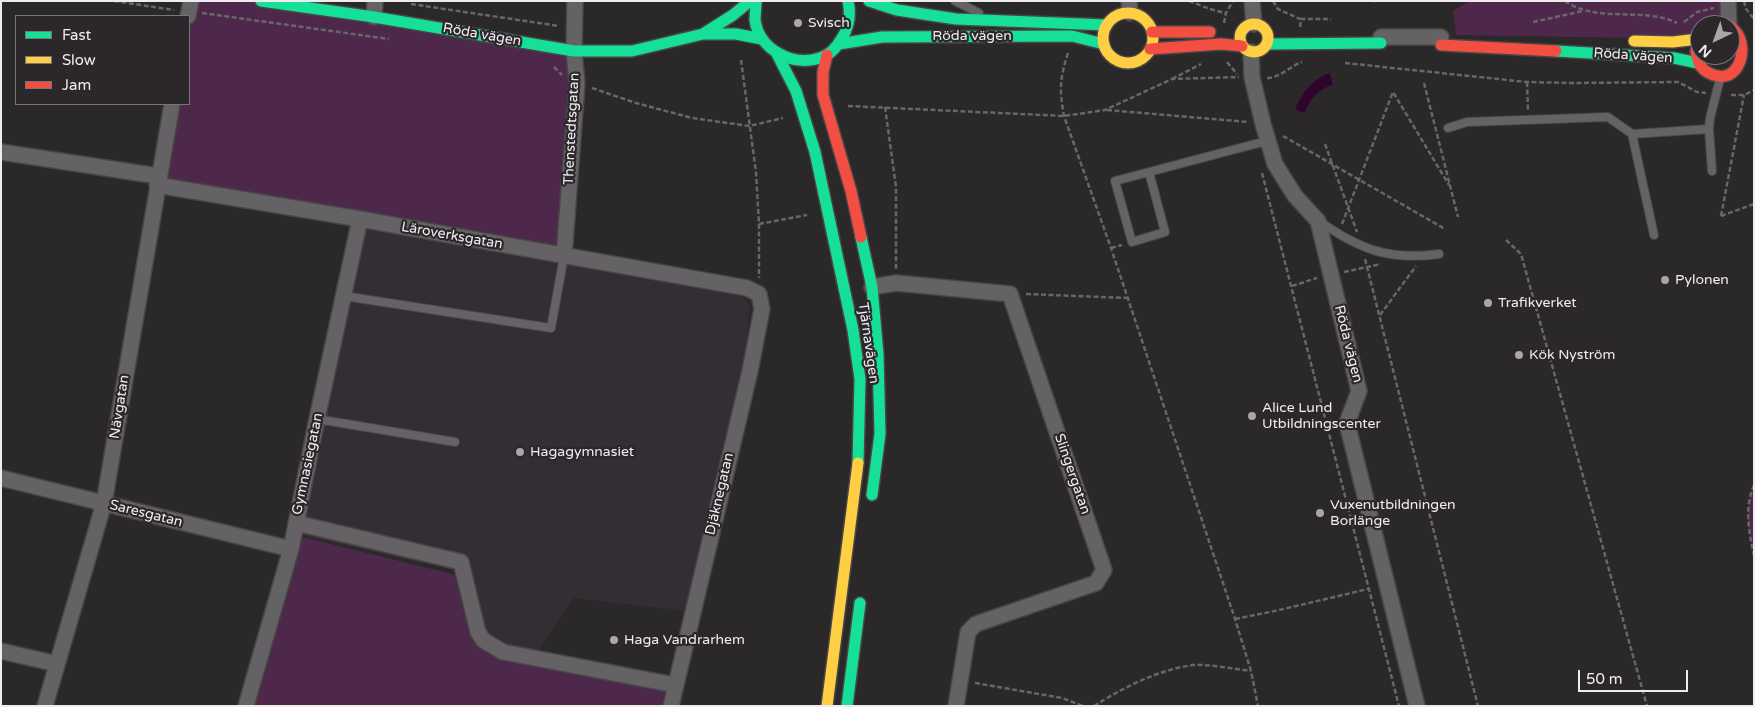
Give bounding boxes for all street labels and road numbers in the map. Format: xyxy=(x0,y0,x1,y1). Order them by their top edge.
street label: Röda vägen xyxy=(441,20,523,50)
street label: Röda vägen xyxy=(932,28,1012,44)
street label: Röda vägen xyxy=(1593,45,1673,67)
street label: Thenstedtsgatan xyxy=(561,72,583,186)
street label: Läroverksgatan xyxy=(400,219,504,253)
street label: Tjärnavägen xyxy=(854,301,882,385)
street label: Röda vägen xyxy=(1330,303,1366,385)
street label: Nävgatan xyxy=(107,374,133,440)
street label: Gymnasiegatan xyxy=(289,412,327,516)
street label: Slingergatan xyxy=(1050,431,1094,517)
street label: Djäknegatan xyxy=(702,451,738,537)
street label: Saresgatan xyxy=(108,497,184,531)

